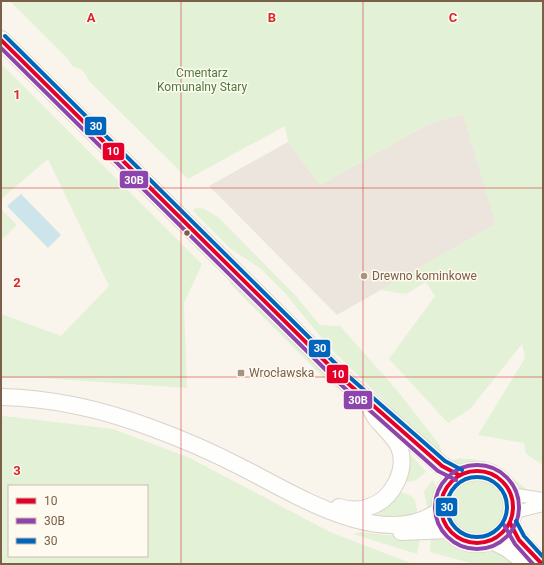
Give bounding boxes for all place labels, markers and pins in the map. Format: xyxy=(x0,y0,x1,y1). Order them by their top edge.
unlabelled marker xyxy=(182,228,192,238)
place label: Drewno kominkowe xyxy=(372,269,477,283)
marker: Drewno kominkowe xyxy=(359,271,369,281)
place label: Wrocławska xyxy=(249,366,314,380)
marker: Wrocławska xyxy=(236,368,246,378)

